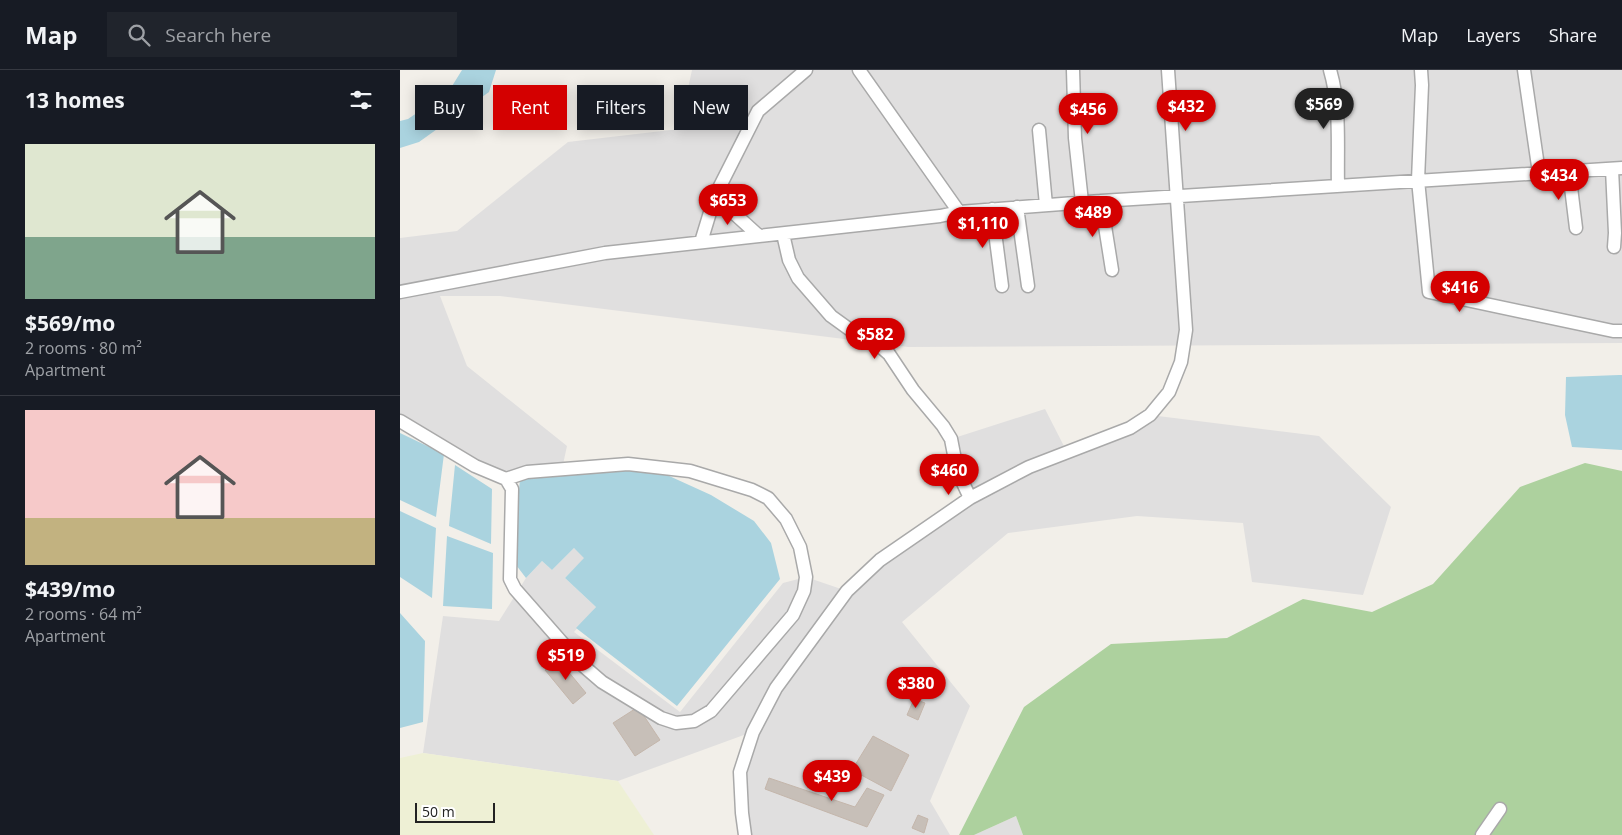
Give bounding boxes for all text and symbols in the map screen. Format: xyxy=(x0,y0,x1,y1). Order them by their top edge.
search box xyxy=(107,12,457,57)
text: Map xyxy=(25,18,77,51)
icon: search xyxy=(125,21,153,49)
text: Search here xyxy=(165,22,271,48)
text: Map xyxy=(1401,23,1438,47)
text: Layers xyxy=(1466,23,1521,47)
text: Share xyxy=(1549,23,1597,47)
chip: Buy xyxy=(415,85,483,130)
chip: Rent xyxy=(493,85,567,130)
chip: Filters xyxy=(577,85,664,130)
chip: New xyxy=(674,85,748,130)
text: 13 homes xyxy=(25,86,125,114)
icon: filters xyxy=(347,86,375,114)
pin: $569 xyxy=(1294,88,1354,130)
pin: $432 xyxy=(1156,90,1216,132)
pin: $456 xyxy=(1058,92,1118,135)
text: $569 xyxy=(1306,93,1342,115)
text: $432 xyxy=(1168,95,1204,117)
text: $456 xyxy=(1070,98,1106,120)
pin: $434 xyxy=(1529,158,1589,201)
text: $434 xyxy=(1541,164,1577,186)
icon: home xyxy=(155,177,245,267)
pin: $653 xyxy=(698,184,758,226)
text: $653 xyxy=(710,189,746,211)
pin: $489 xyxy=(1063,196,1123,238)
text: $489 xyxy=(1075,201,1111,223)
pin: $1,110 xyxy=(942,206,1024,249)
text: $1,110 xyxy=(958,212,1008,234)
pin: $416 xyxy=(1430,270,1490,313)
text: $416 xyxy=(1442,276,1478,298)
text: $569/mo xyxy=(25,309,115,337)
pin: $582 xyxy=(845,318,905,360)
text: $582 xyxy=(857,323,893,345)
text: 2 rooms · 80 m² xyxy=(25,337,142,359)
text: Apartment xyxy=(25,359,105,381)
icon: home xyxy=(155,442,245,532)
pin: $460 xyxy=(919,454,979,496)
text: $460 xyxy=(931,459,967,481)
text: $439/mo xyxy=(25,575,115,603)
text: 2 rooms · 64 m² xyxy=(25,603,142,625)
text: Apartment xyxy=(25,625,105,647)
pin: $519 xyxy=(536,638,596,681)
text: $519 xyxy=(548,644,584,666)
pin: $380 xyxy=(886,666,946,709)
text: $380 xyxy=(898,672,934,694)
pin: $439 xyxy=(802,760,862,802)
text: $439 xyxy=(814,765,850,787)
scale bar xyxy=(415,800,495,823)
text: 50 m xyxy=(422,802,455,821)

